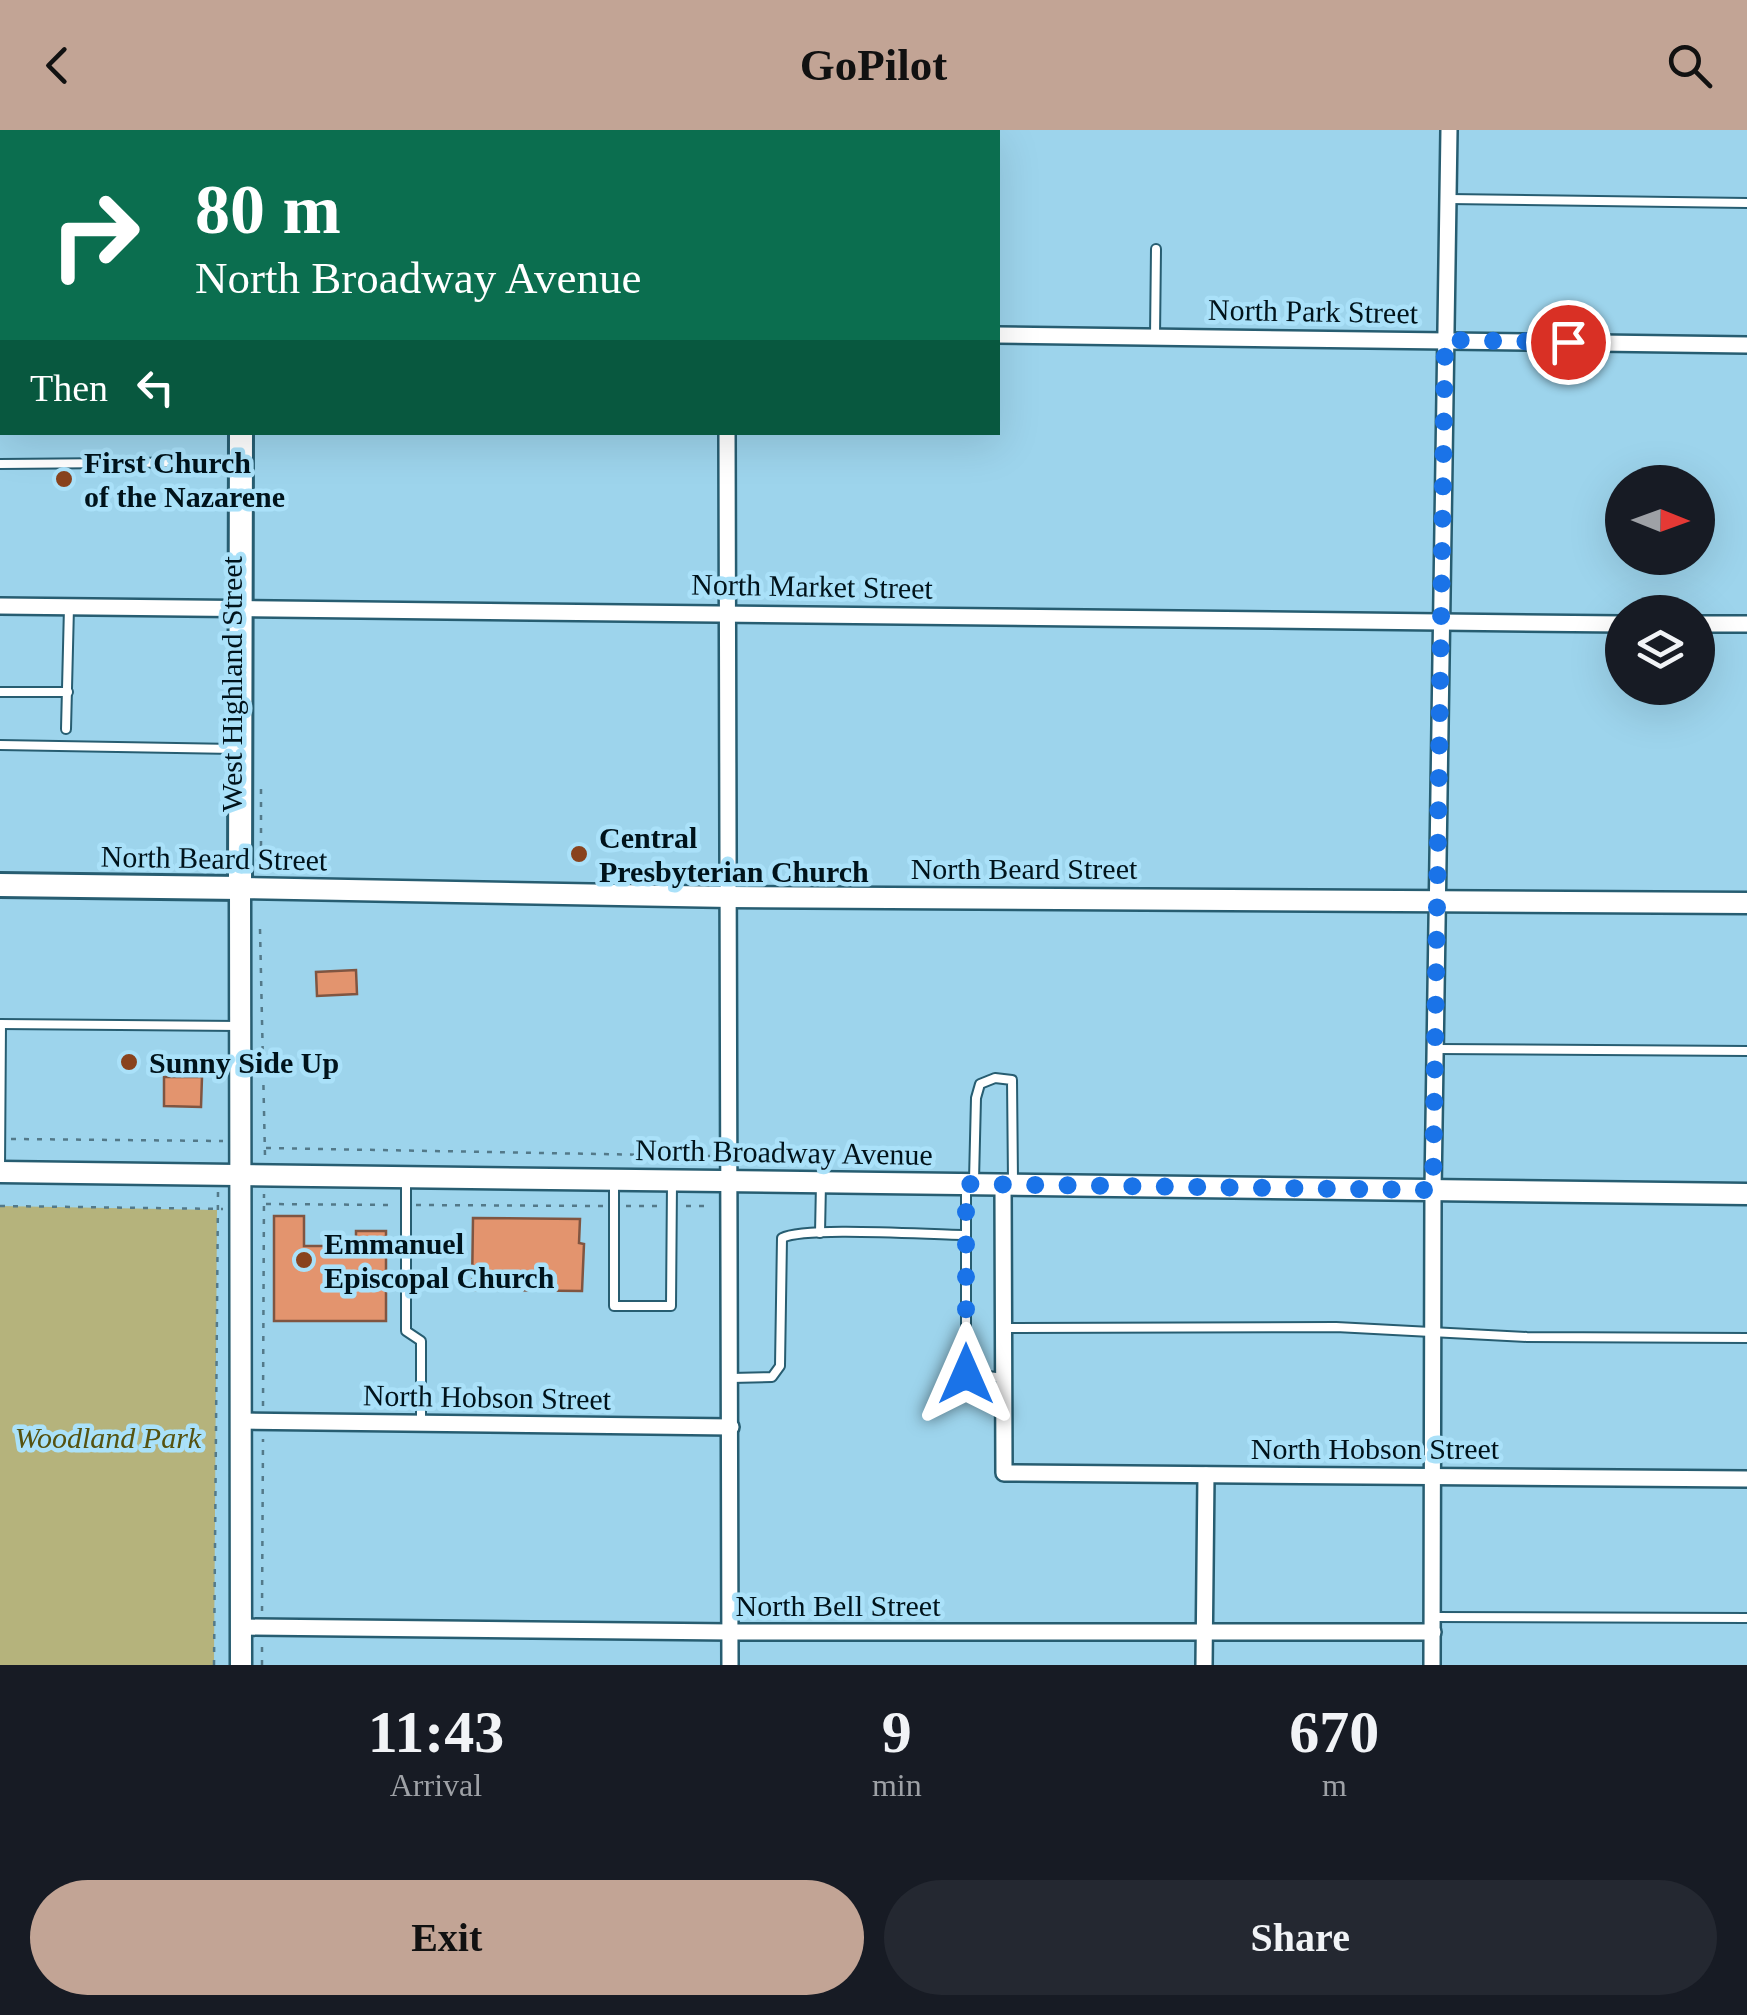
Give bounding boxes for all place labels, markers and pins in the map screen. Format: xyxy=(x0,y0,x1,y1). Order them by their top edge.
pin xyxy=(1526,300,1611,385)
place label: First Church of the Nazarene xyxy=(84,446,285,513)
marker: First Church of the Nazarene xyxy=(53,468,75,490)
place label: Central Presbyterian Church xyxy=(599,821,869,888)
marker: Central Presbyterian Church xyxy=(568,843,590,865)
place label: Sunny Side Up xyxy=(149,1046,339,1079)
marker: Sunny Side Up xyxy=(118,1051,140,1073)
place label: Emmanuel Episcopal Church xyxy=(324,1227,555,1294)
marker: Emmanuel Episcopal Church xyxy=(293,1249,315,1271)

